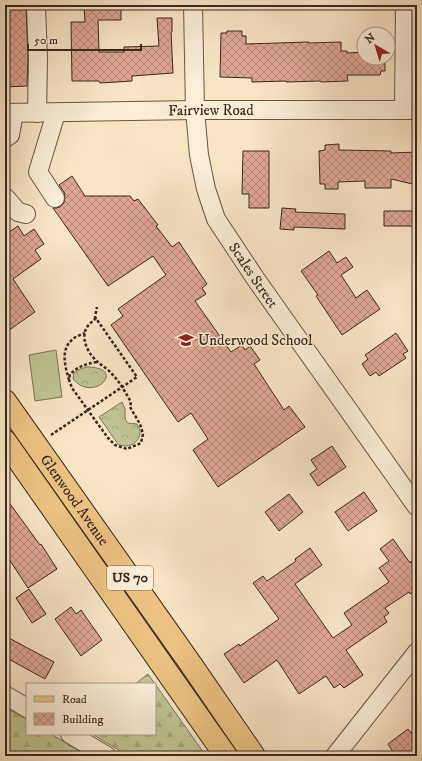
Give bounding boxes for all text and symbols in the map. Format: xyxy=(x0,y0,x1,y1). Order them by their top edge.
scale bar xyxy=(28,26,141,52)
north arrow xyxy=(356,26,396,66)
text: N xyxy=(363,31,378,47)
text: 50 m xyxy=(34,33,58,48)
street label: Fairview Road xyxy=(168,101,254,120)
street label: Scales Street xyxy=(225,239,283,312)
school or university icon: Underwood School xyxy=(177,331,195,349)
place label: Underwood School xyxy=(198,331,313,350)
street label: Glenwood Avenue xyxy=(36,451,113,549)
road number: US 70 xyxy=(107,566,153,590)
legend xyxy=(26,683,156,735)
text: Road xyxy=(62,692,87,707)
text: Building xyxy=(62,712,103,727)

